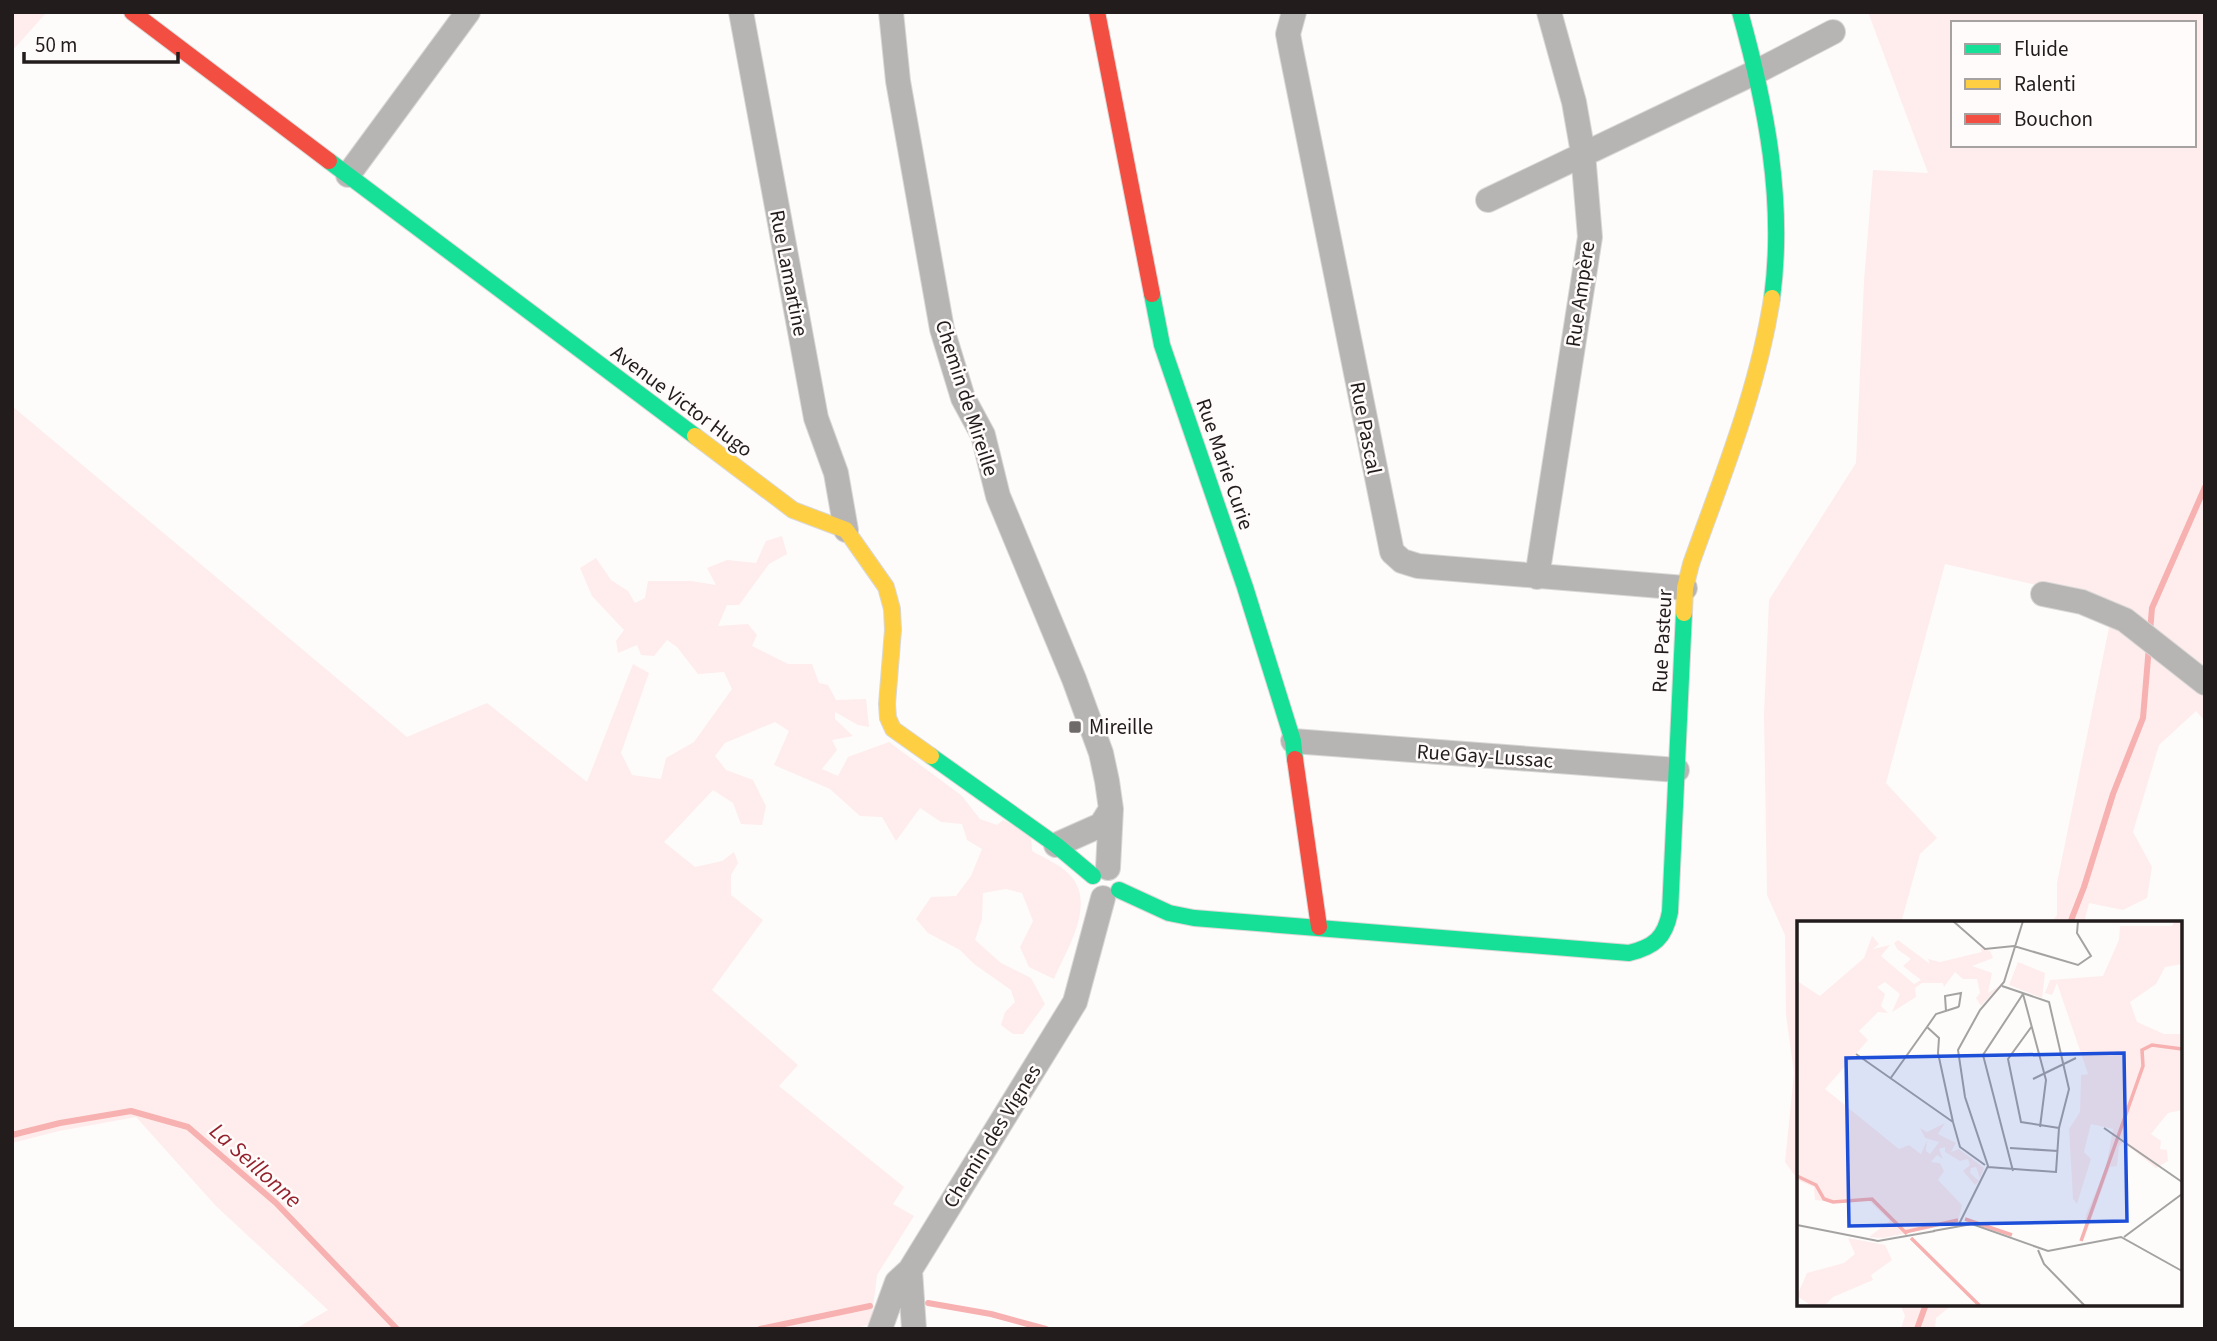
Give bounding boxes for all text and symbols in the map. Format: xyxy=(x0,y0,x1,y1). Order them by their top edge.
scale bar xyxy=(24,21,178,65)
legend xyxy=(1951,21,2196,147)
text: 50 m xyxy=(35,30,77,60)
text: Fluide xyxy=(2014,34,2068,64)
text: Ralenti xyxy=(2014,69,2076,99)
text: Bouchon xyxy=(2014,104,2093,134)
street label: Rue Lamartine xyxy=(762,207,816,339)
street label: Rue Ampère xyxy=(1558,239,1602,349)
street label: Chemin de Mireille xyxy=(928,316,1006,480)
street label: Avenue Victor Hugo xyxy=(605,338,759,464)
street label: Rue Pascal xyxy=(1342,379,1390,477)
street label: Rue Marie Curie xyxy=(1189,394,1261,534)
street label: Rue Pasteur xyxy=(1644,588,1680,694)
place label: Mireille xyxy=(1089,712,1153,742)
marker: Mireille xyxy=(1067,719,1083,735)
street label: Rue Gay-Lussac xyxy=(1416,736,1555,776)
inset map xyxy=(1797,921,2182,1306)
street label: Chemin des Vignes xyxy=(936,1058,1048,1214)
water label: La Seillonne xyxy=(202,1115,309,1216)

